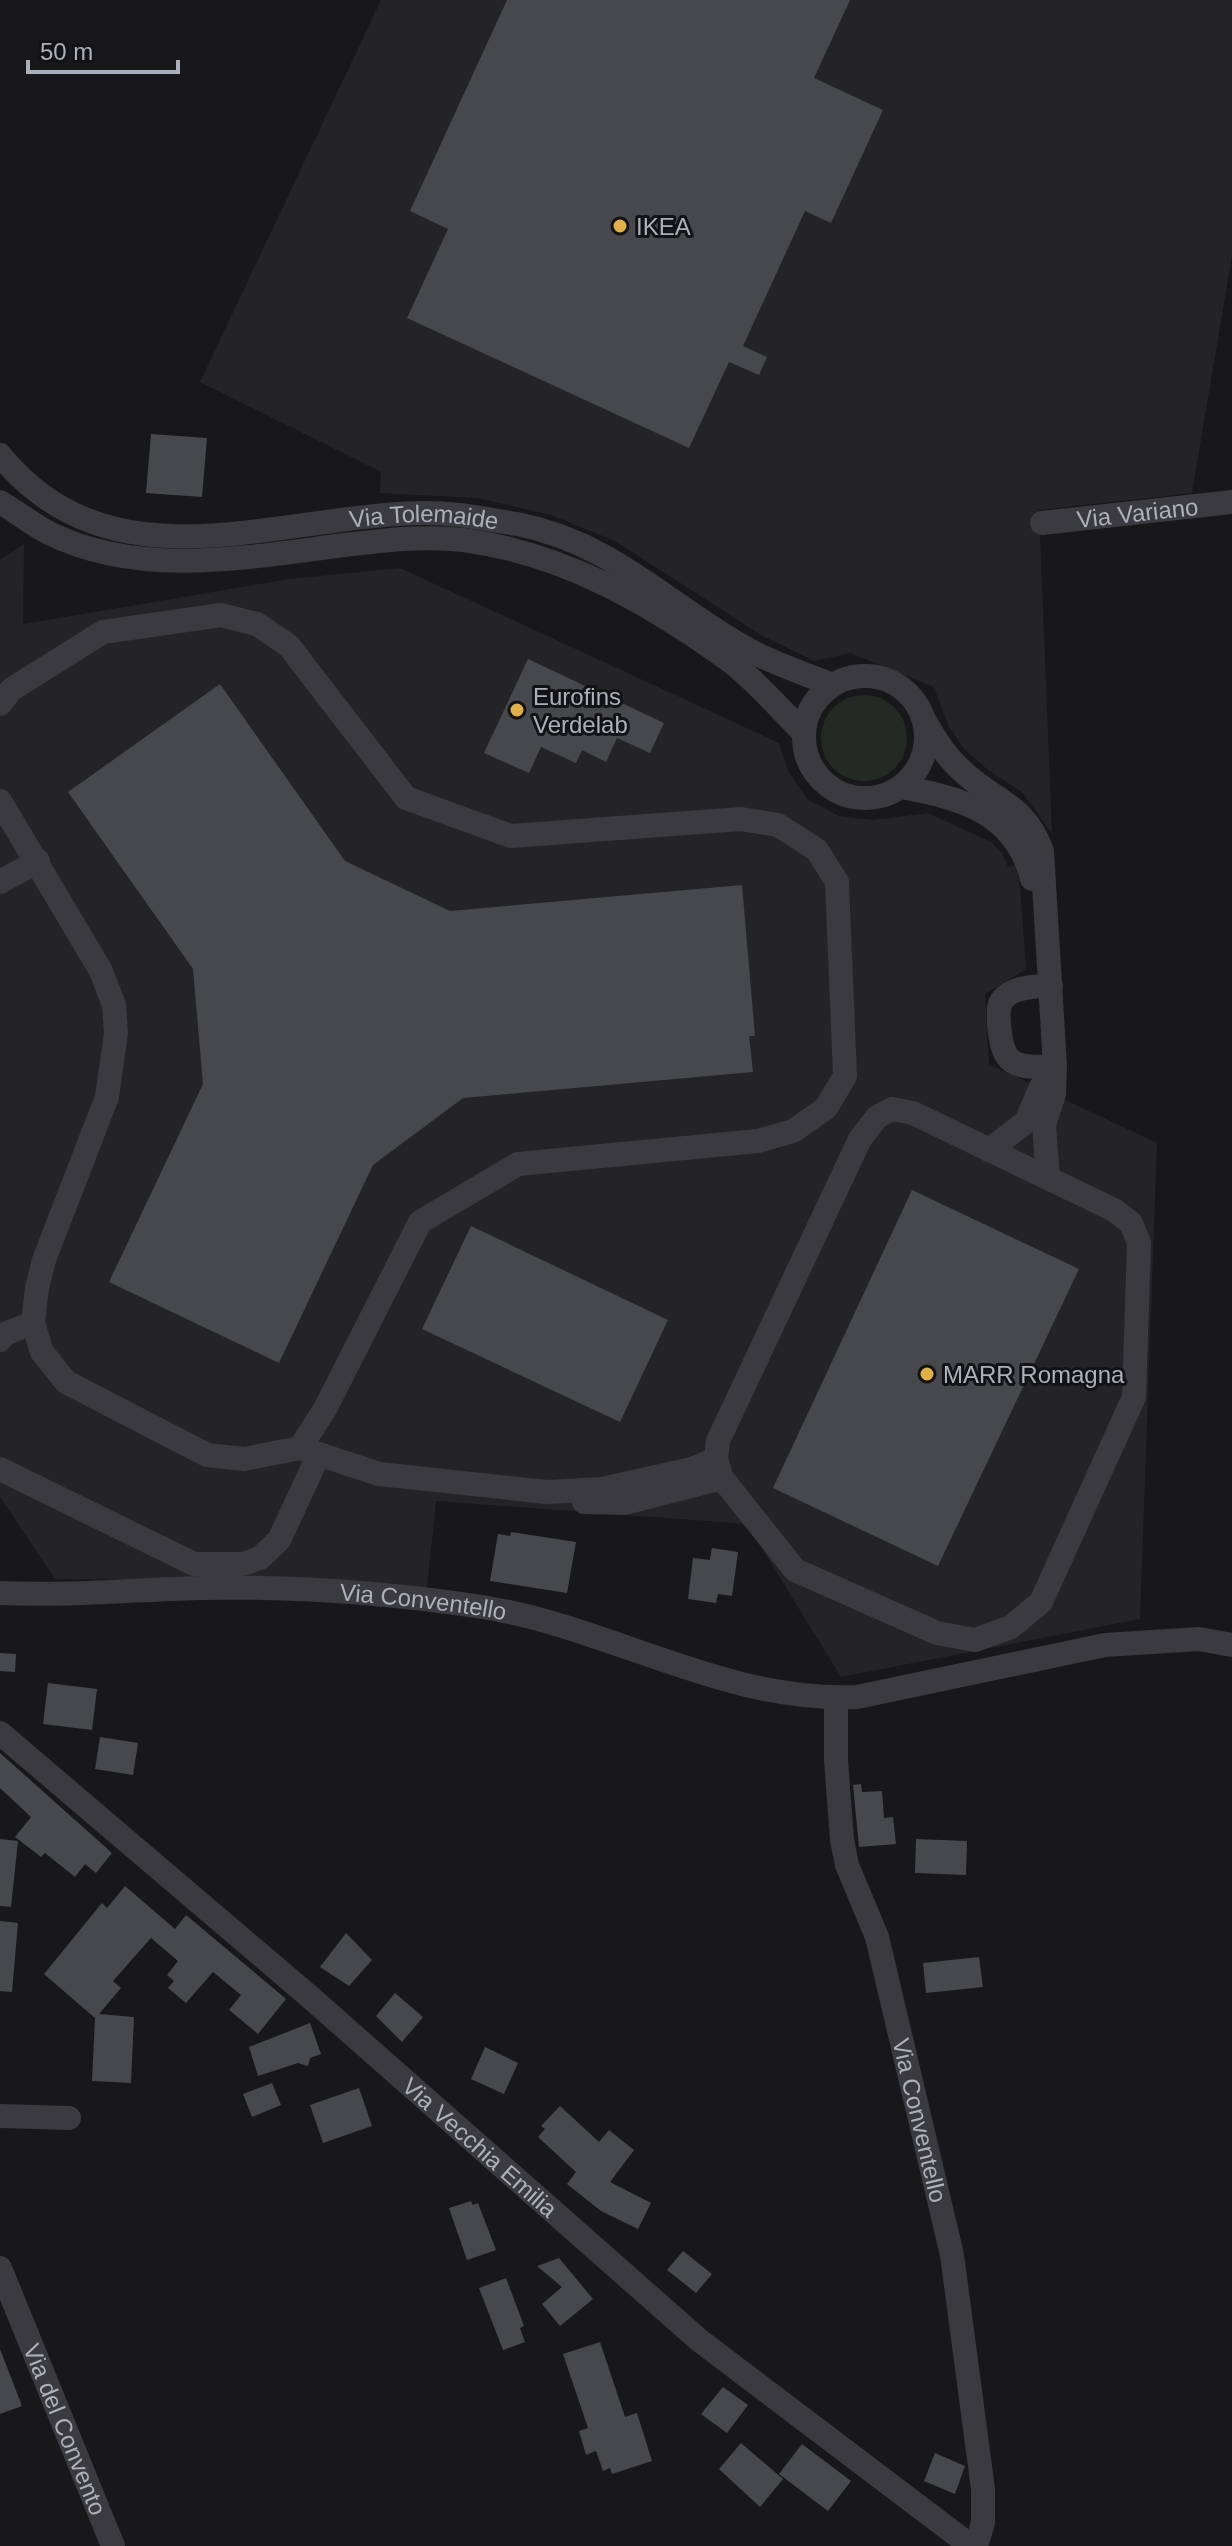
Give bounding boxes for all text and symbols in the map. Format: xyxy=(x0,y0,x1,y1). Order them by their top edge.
scale bar xyxy=(28,24,178,74)
text: 50 m xyxy=(40,38,93,65)
place label: IKEA xyxy=(636,213,691,240)
marker: IKEA xyxy=(611,217,629,235)
street label: Via Variano xyxy=(1075,492,1200,533)
street label: Via Tolemaide xyxy=(348,499,501,534)
place label: Eurofins Verdelab xyxy=(533,683,628,738)
marker: Eurofins Verdelab xyxy=(508,701,526,719)
place label: MARR Romagna xyxy=(943,1361,1125,1388)
marker: MARR Romagna xyxy=(918,1365,936,1383)
street label: Via Conventello xyxy=(339,1578,509,1625)
street label: Via Conventello xyxy=(888,2035,953,2205)
street label: Via Vecchia Emilia xyxy=(397,2072,563,2223)
street label: Via del Convento xyxy=(19,2340,112,2519)

